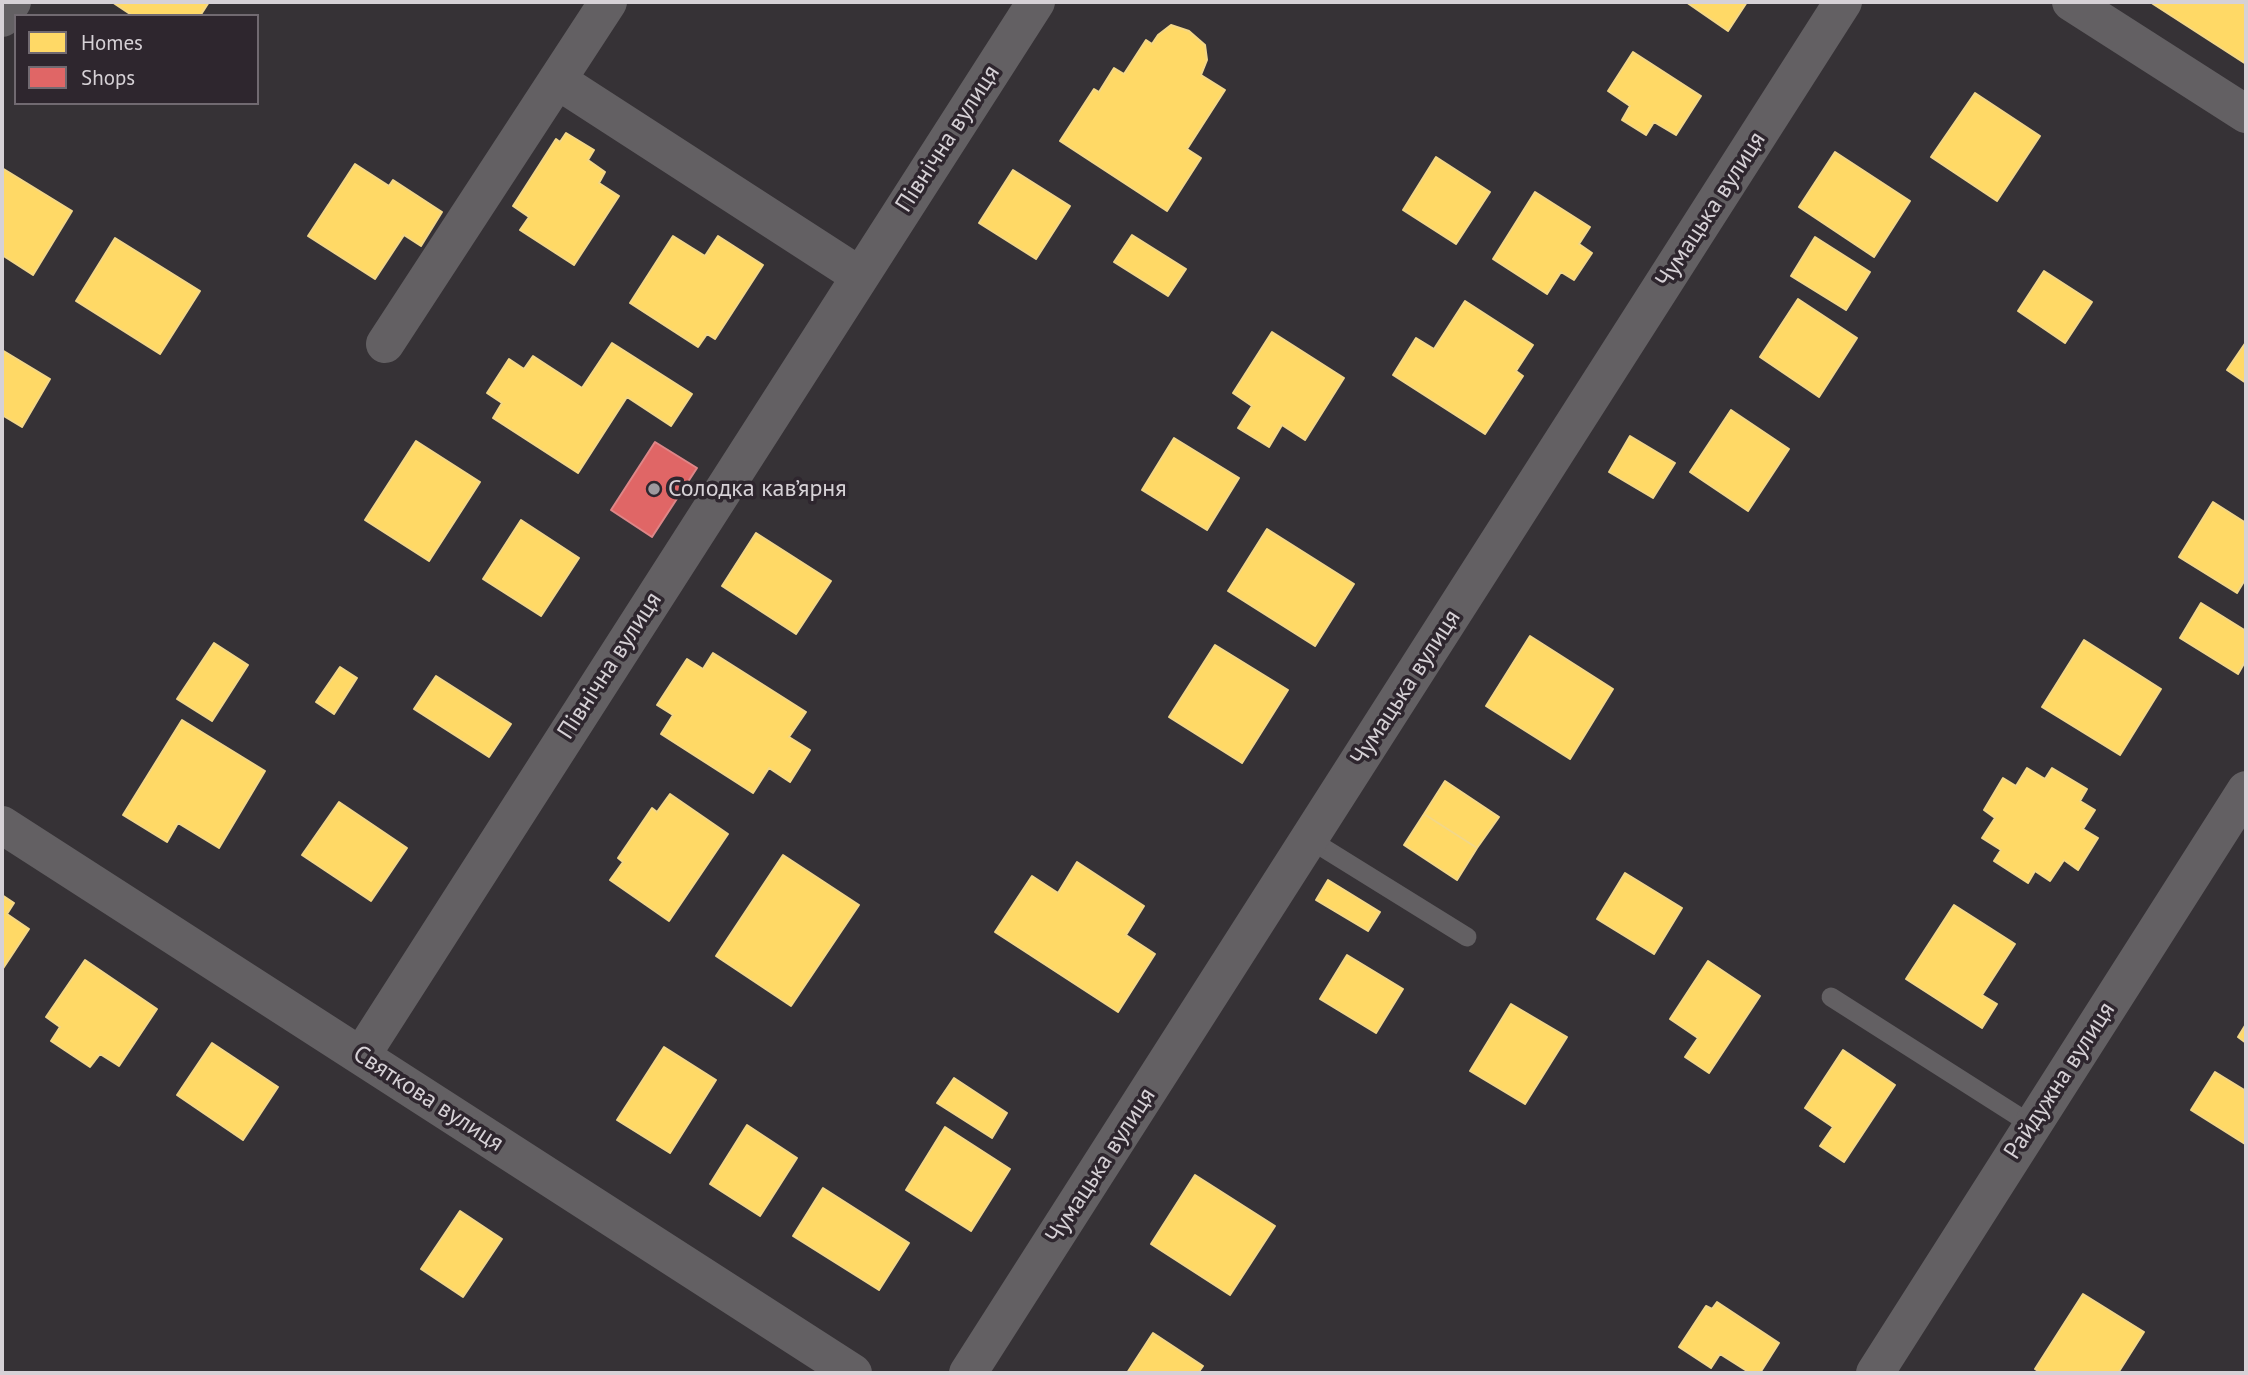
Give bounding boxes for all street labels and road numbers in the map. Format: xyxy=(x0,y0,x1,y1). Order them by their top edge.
street label: Північна вулиця xyxy=(890,60,1006,218)
street label: Чумацька вулиця xyxy=(1650,127,1772,293)
street label: Північна вулиця xyxy=(552,587,668,745)
street label: Чумацька вулиця xyxy=(1345,605,1467,771)
street label: Райдужна вулиця xyxy=(1999,997,2121,1165)
street label: Святкова вулиця xyxy=(347,1040,509,1158)
street label: Чумацька вулиця xyxy=(1040,1083,1162,1249)

